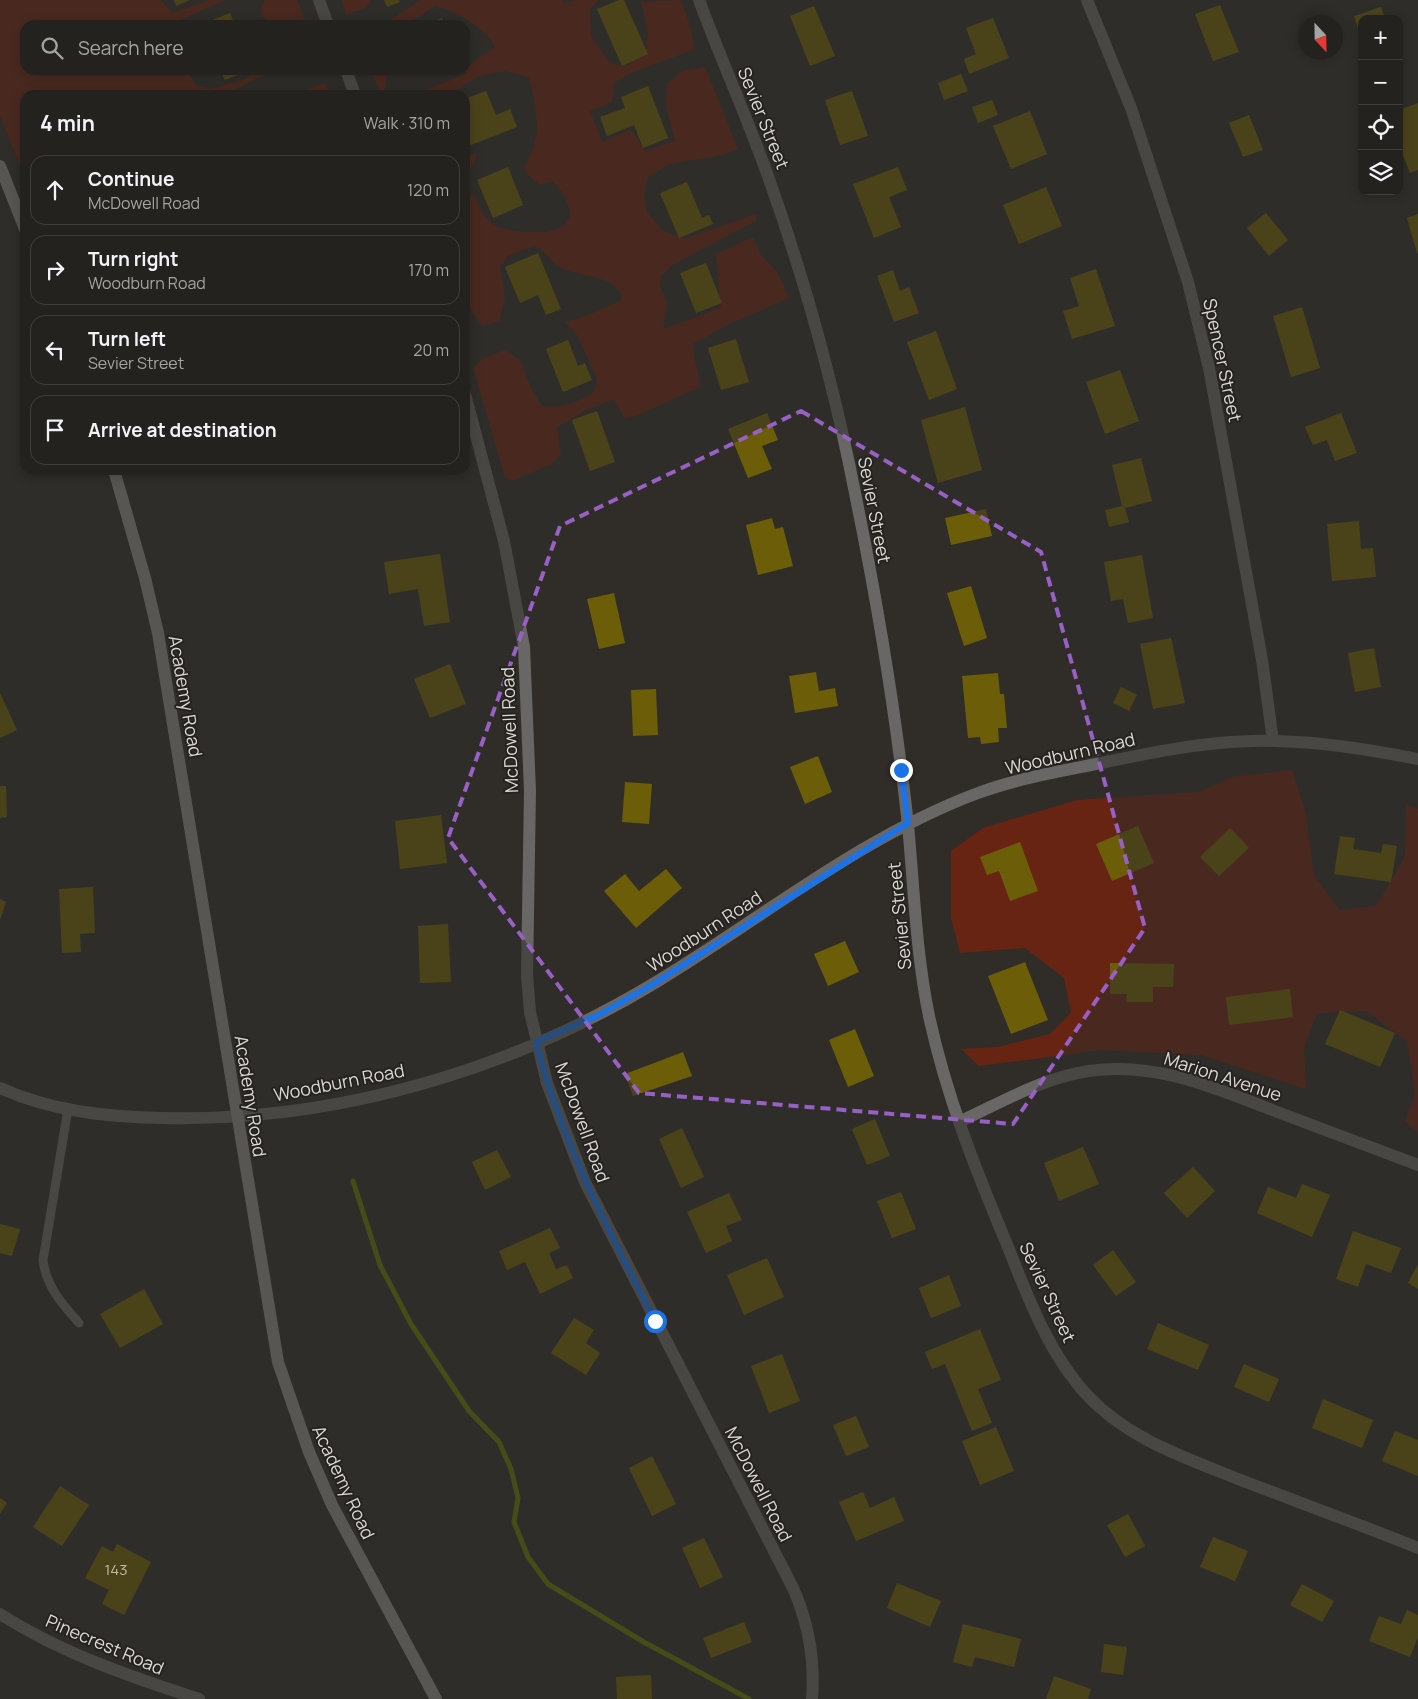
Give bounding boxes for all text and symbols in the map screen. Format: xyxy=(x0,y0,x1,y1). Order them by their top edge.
north arrow xyxy=(1298,15,1343,60)
map controls xyxy=(1358,15,1403,195)
button: + xyxy=(1358,15,1403,60)
search box xyxy=(20,20,470,75)
icon: search xyxy=(38,34,66,62)
text: Search here xyxy=(78,35,184,61)
button: − xyxy=(1358,60,1403,105)
street label: Sevier Street xyxy=(733,63,795,173)
button: locate xyxy=(1358,105,1403,150)
text: 4 min xyxy=(40,109,95,137)
text: Walk · 310 m xyxy=(364,112,450,134)
button: layers xyxy=(1358,150,1403,195)
text: Continue xyxy=(88,166,174,192)
icon: ahead xyxy=(41,176,69,204)
text: 120 m xyxy=(407,179,449,201)
text: McDowell Road xyxy=(88,192,200,214)
text: Turn right xyxy=(88,246,178,272)
icon: right xyxy=(41,256,69,284)
text: 170 m xyxy=(408,259,449,281)
text: Woodburn Road xyxy=(88,272,206,294)
street label: Spencer Street xyxy=(1198,296,1248,424)
text: Turn left xyxy=(88,326,166,352)
icon: left xyxy=(41,336,69,364)
text: 20 m xyxy=(413,339,449,361)
text: Sevier Street xyxy=(88,352,184,374)
icon: arrive xyxy=(41,416,69,444)
text: Arrive at destination xyxy=(88,417,277,443)
street label: Sevier Street xyxy=(853,455,897,565)
street label: Academy Road xyxy=(164,633,208,759)
street label: McDowell Road xyxy=(495,667,523,793)
street label: Woodburn Road xyxy=(1003,726,1137,780)
route end xyxy=(890,759,913,782)
street label: Sevier Street xyxy=(881,861,917,971)
street label: Woodburn Road xyxy=(642,885,766,977)
street label: Academy Road xyxy=(230,1033,272,1159)
street label: Marion Avenue xyxy=(1161,1046,1285,1106)
street label: Woodburn Road xyxy=(272,1058,406,1106)
street label: McDowell Road xyxy=(550,1059,616,1185)
street label: Sevier Street xyxy=(1014,1238,1082,1346)
route start xyxy=(644,1310,667,1333)
street label: Academy Road xyxy=(307,1421,381,1543)
street label: McDowell Road xyxy=(720,1422,798,1546)
house number: 143 xyxy=(105,1559,128,1580)
street label: Pinecrest Road xyxy=(42,1608,168,1680)

